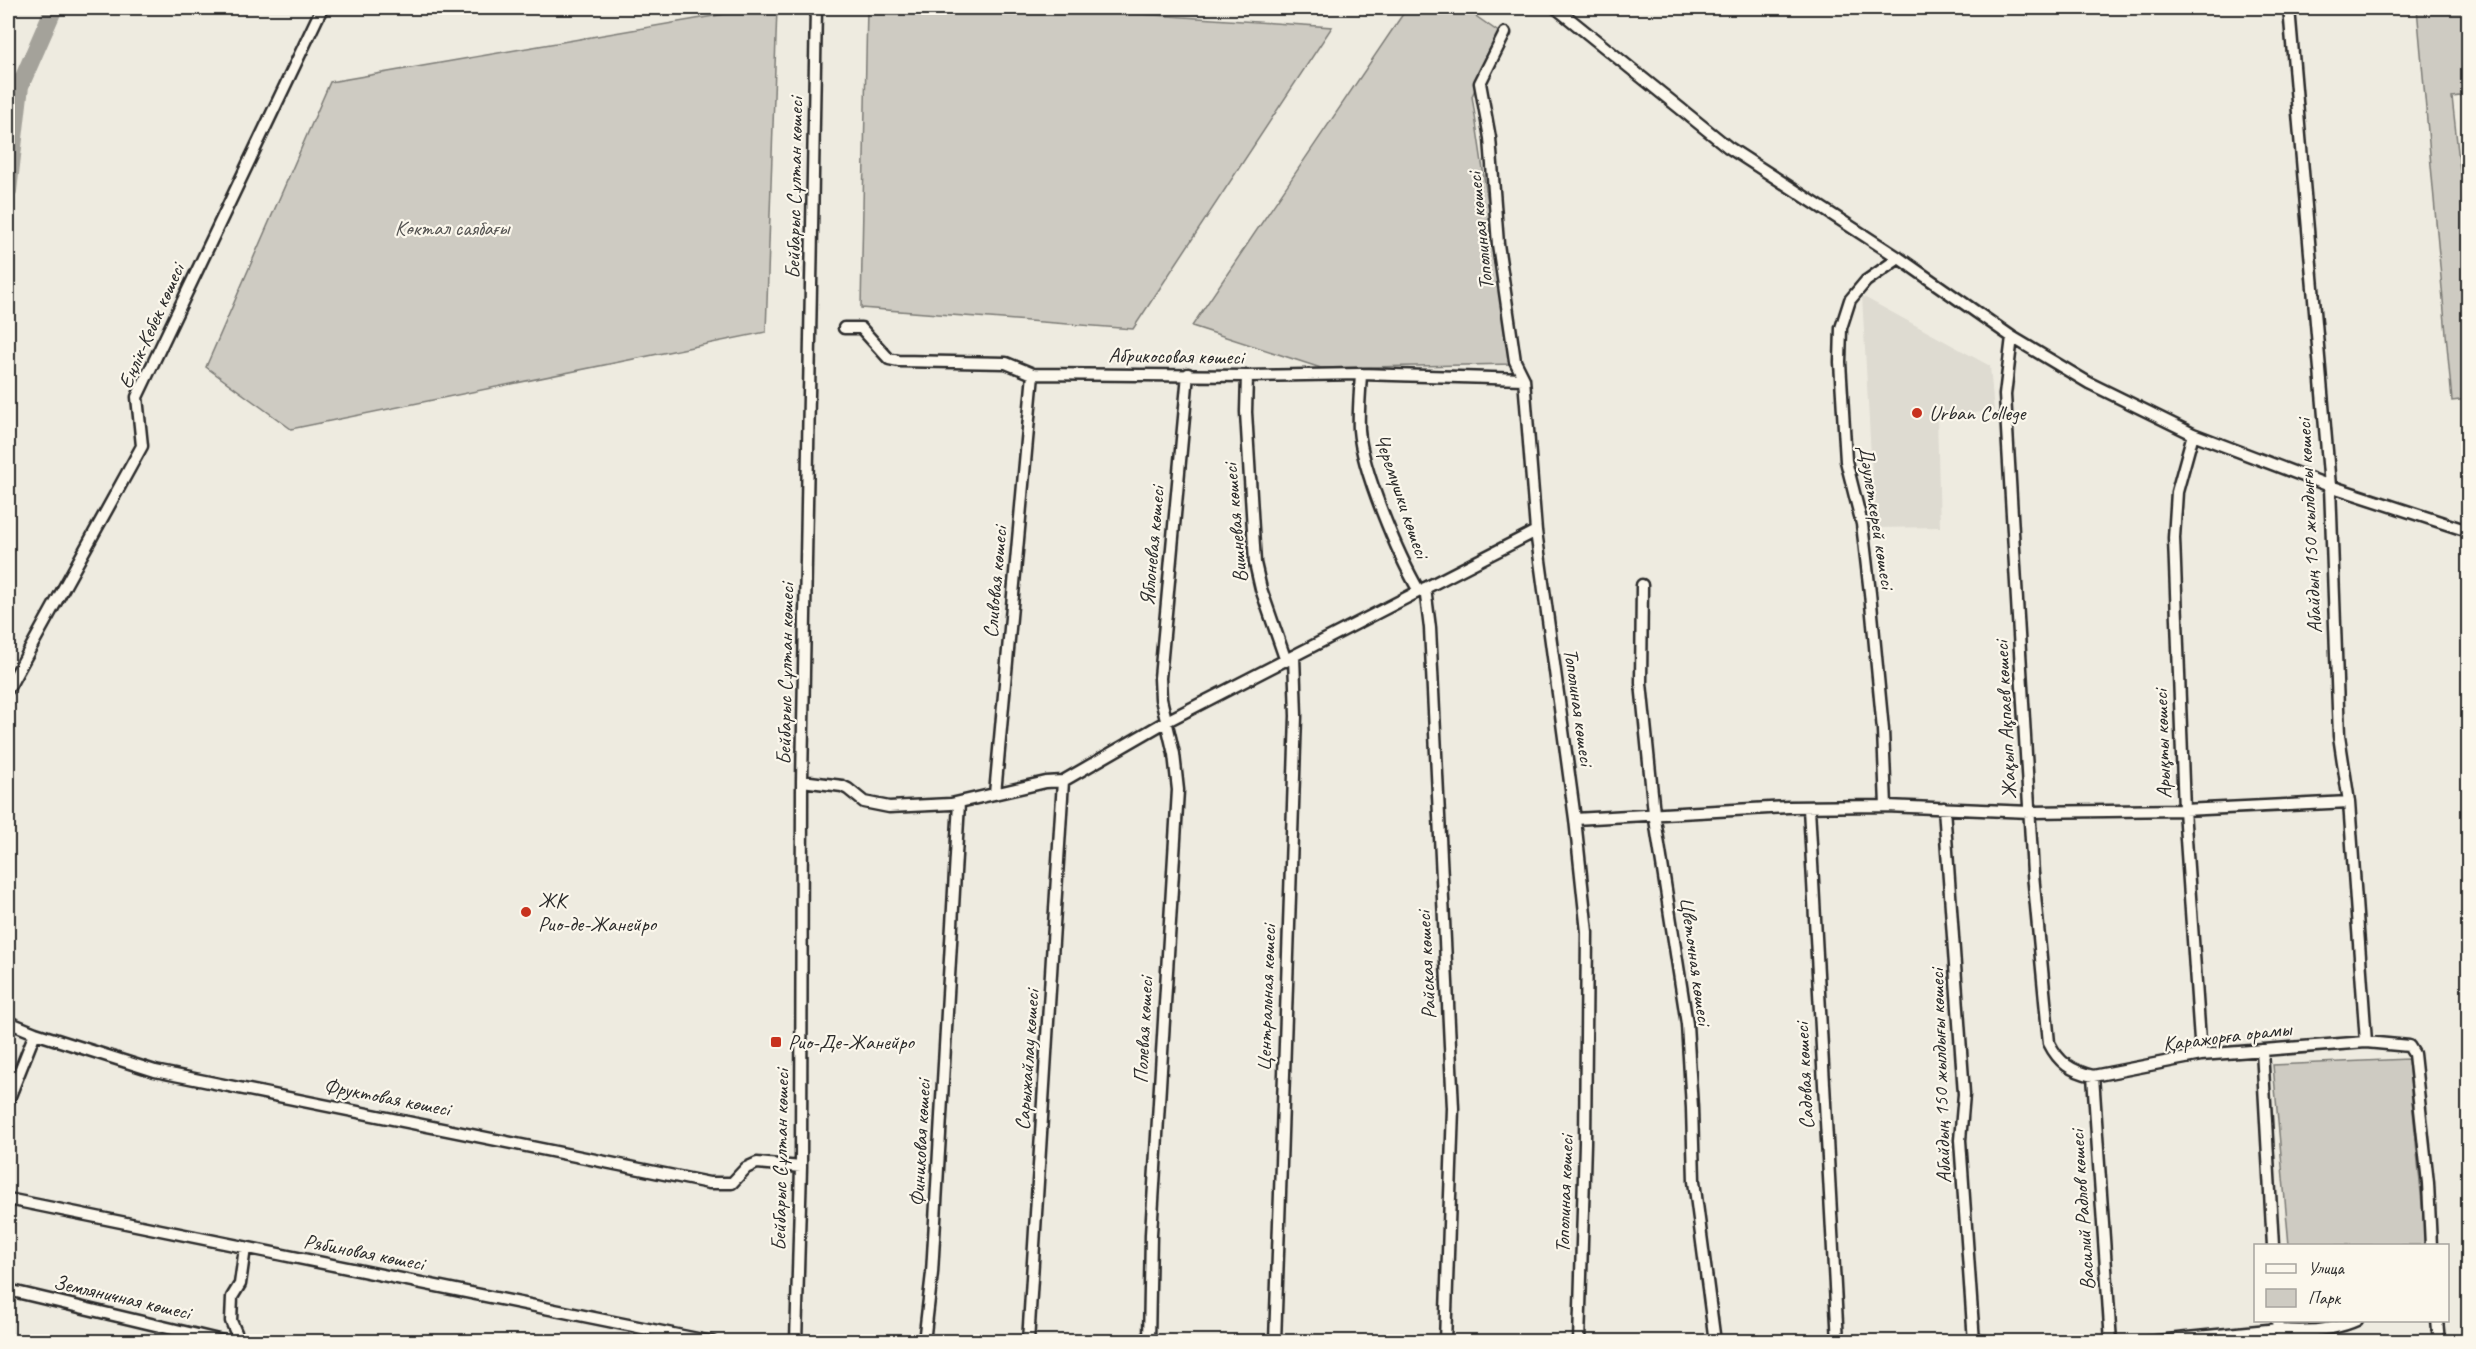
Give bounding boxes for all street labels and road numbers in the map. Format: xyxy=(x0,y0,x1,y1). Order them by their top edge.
street label: Бейбарыс Сұлтан көшесі xyxy=(779,94,809,279)
street label: Тополиная көшесі xyxy=(1461,168,1499,291)
street label: Еңлік-Кебек көшесі xyxy=(112,257,191,392)
street label: Абрикосовая көшесі xyxy=(1108,342,1247,370)
street label: Абайдың 150 жылдығы көшесі xyxy=(2290,415,2328,634)
street label: Черемушки көшесі xyxy=(1369,431,1436,564)
street label: Дәулеткерей көшесі xyxy=(1853,443,1902,594)
street label: Вишневая көшесі xyxy=(1217,459,1253,584)
street label: Яблоневая көшесі xyxy=(1134,482,1170,607)
street label: Сливовая көшесі xyxy=(977,522,1013,639)
street label: Бейбарыс Сұлтан көшесі xyxy=(770,580,800,765)
street label: Жақып Ақпаев көшесі xyxy=(1988,637,2022,800)
street label: Тополиная көшесі xyxy=(1558,647,1601,770)
street label: Арықты көшесі xyxy=(2147,686,2177,799)
street label: Цветочная көшесі xyxy=(1674,895,1718,1030)
street label: Райская көшесі xyxy=(1410,907,1442,1020)
street label: Центральная көшесі xyxy=(1250,921,1282,1072)
street label: Абайдың 150 жылдығы көшесі xyxy=(1923,965,1957,1184)
street label: Полевая көшесі xyxy=(1127,973,1159,1084)
street label: Сарыжайлау көшесі xyxy=(1009,986,1045,1131)
street label: Қаражорға орамы xyxy=(2161,1015,2295,1057)
street label: Садовая көшесі xyxy=(1788,1019,1820,1130)
street label: Бейбарыс Сұлтан көшесі xyxy=(765,1066,795,1251)
street label: Фруктовая көшесі xyxy=(322,1072,455,1123)
street label: Финиковая көшесі xyxy=(904,1076,936,1207)
street label: Василий Радлов көшесі xyxy=(2063,1126,2101,1291)
street label: Тополиная көшесі xyxy=(1549,1131,1579,1253)
street label: Рябиновая көшесі xyxy=(302,1228,429,1277)
street label: Земляничная көшесі xyxy=(51,1269,196,1326)

